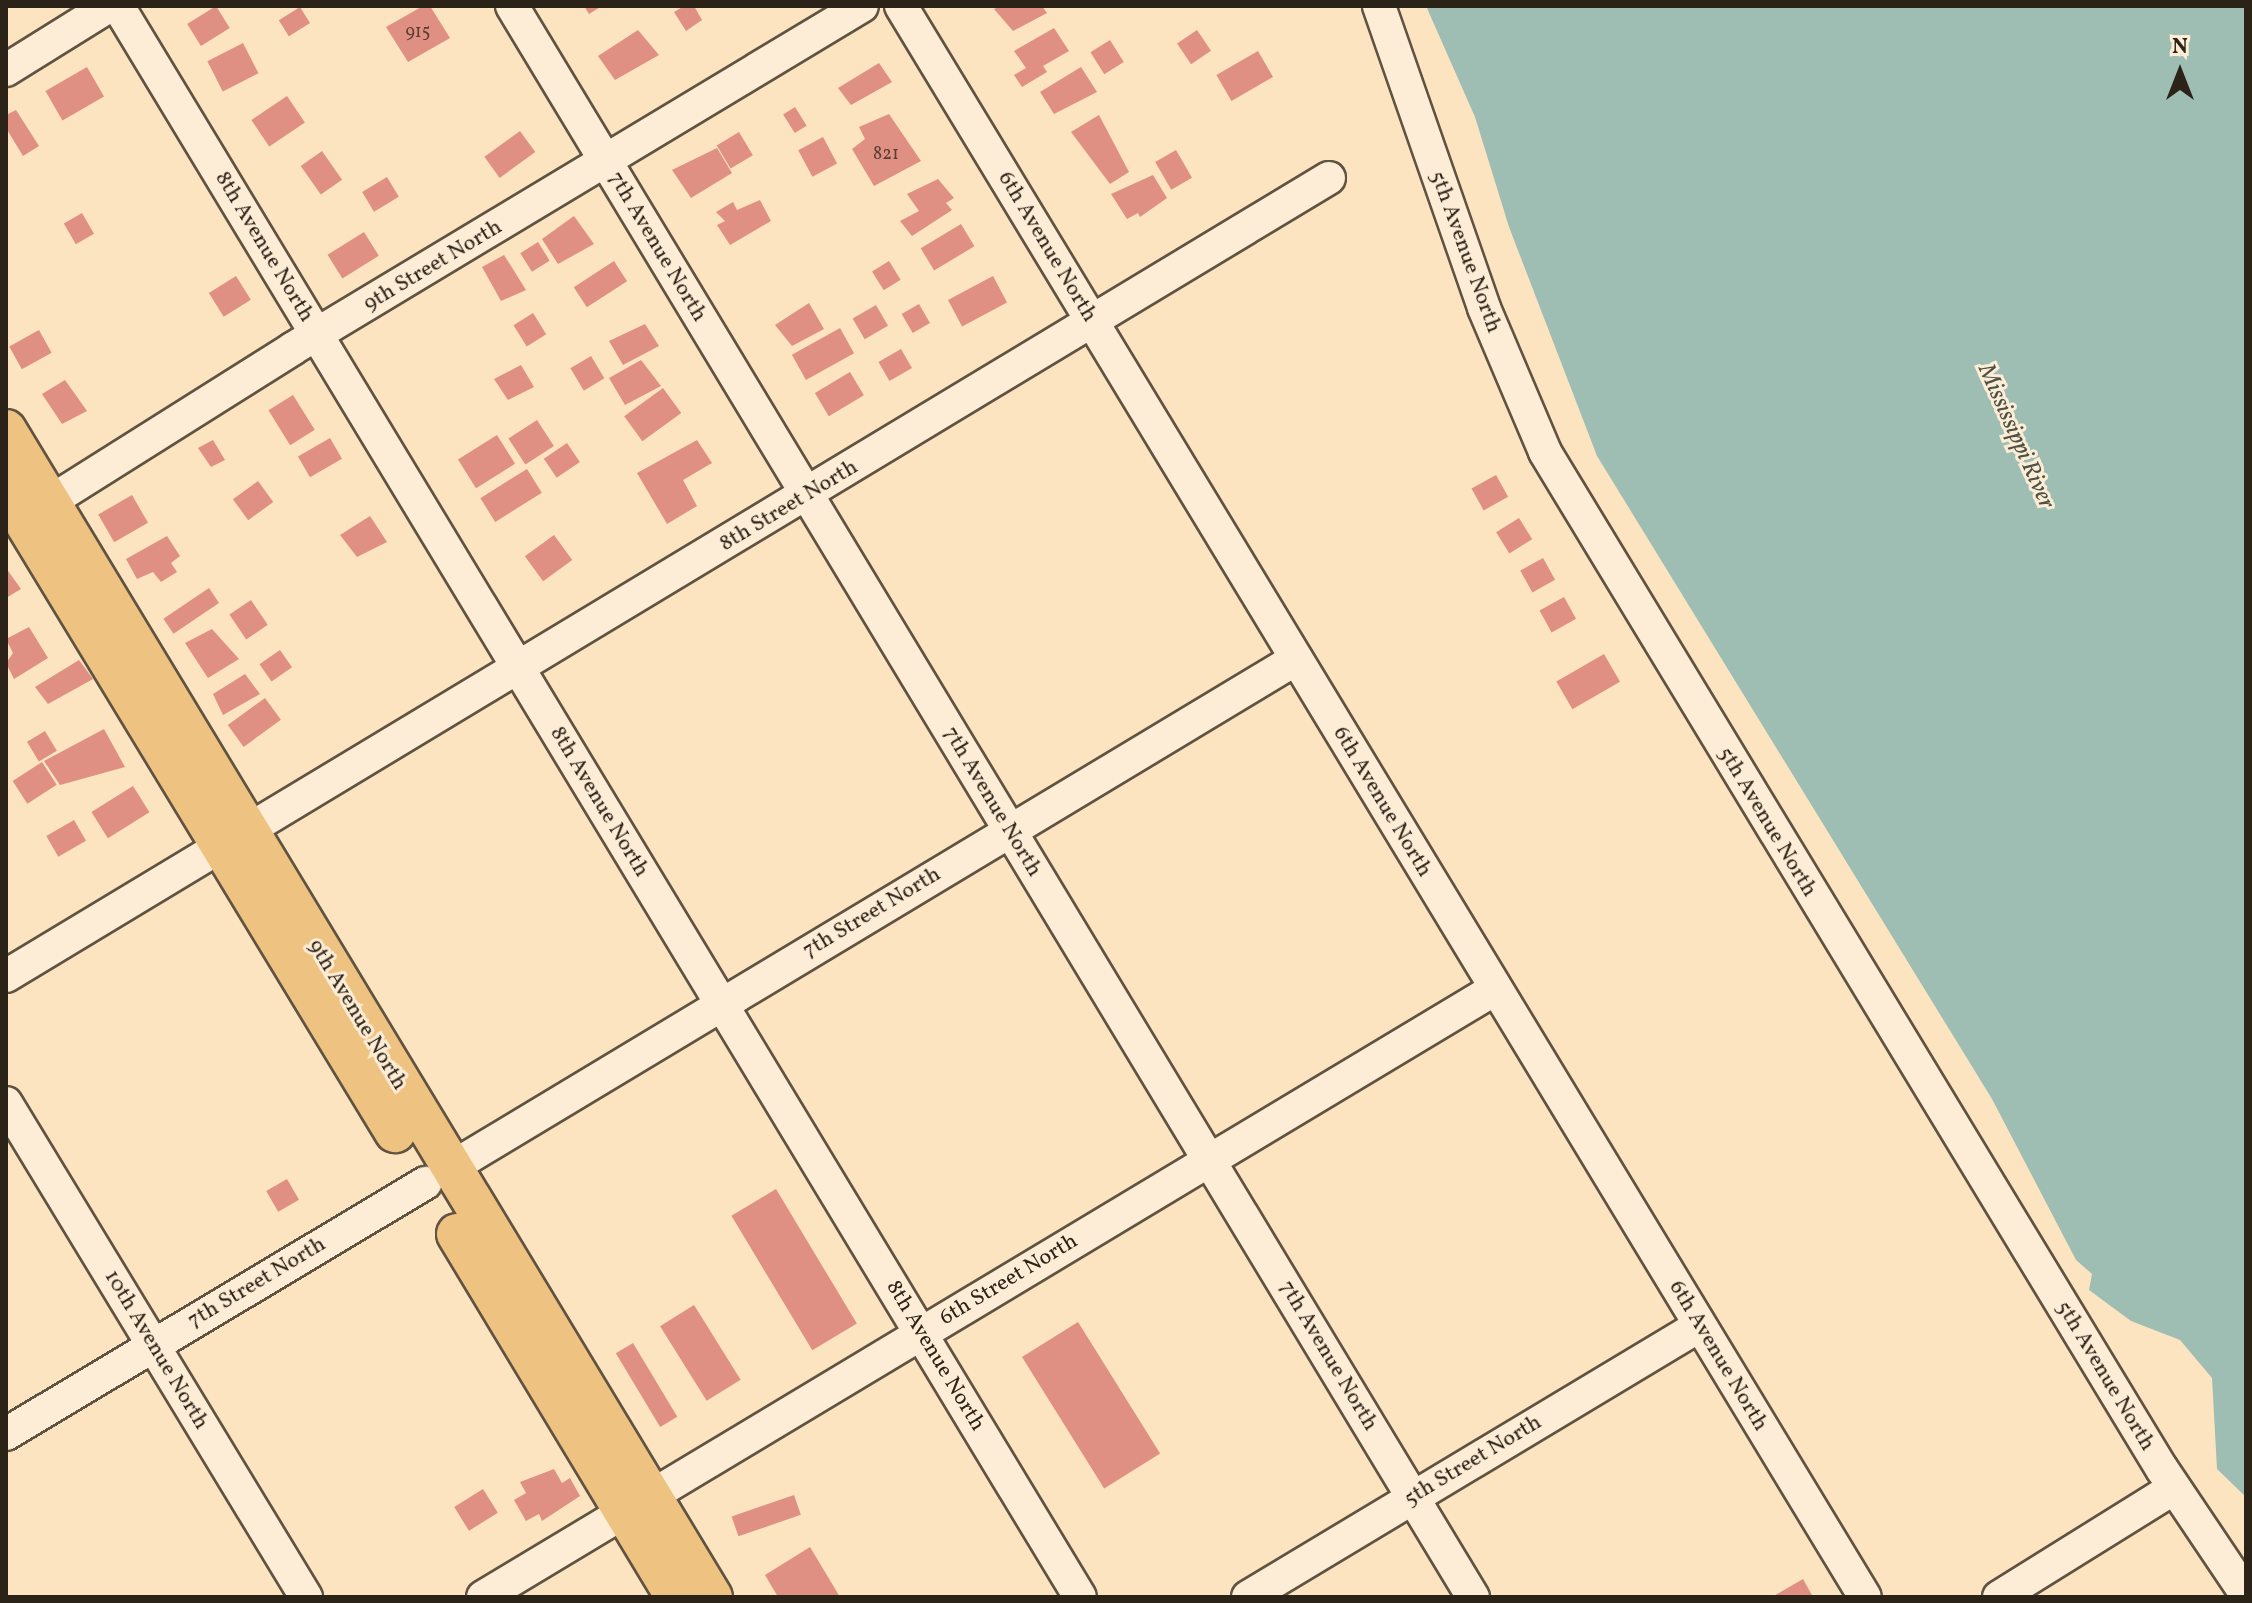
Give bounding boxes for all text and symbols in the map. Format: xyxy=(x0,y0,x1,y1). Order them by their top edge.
house number: 915 xyxy=(406,22,430,44)
north arrow xyxy=(2140,32,2220,112)
text: N xyxy=(2172,32,2188,63)
house number: 821 xyxy=(873,144,899,166)
street label: 8th Avenue North xyxy=(209,167,319,327)
street label: 7th Avenue North xyxy=(602,167,712,327)
street label: 6th Avenue North xyxy=(992,167,1102,327)
street label: 5th Avenue North xyxy=(1423,167,1507,337)
street label: 9th Street North xyxy=(359,214,507,318)
water label: Mississippi River xyxy=(1970,360,2060,514)
street label: 8th Street North xyxy=(715,454,863,558)
street label: 8th Avenue North xyxy=(544,722,654,882)
street label: 7th Avenue North xyxy=(937,722,1047,882)
street label: 6th Avenue North xyxy=(1327,722,1437,882)
street label: 5th Avenue North xyxy=(1712,742,1822,902)
street label: 7th Street North xyxy=(798,862,946,964)
street label: 9th Avenue North xyxy=(302,935,412,1095)
street label: 6th Street North xyxy=(935,1228,1083,1332)
street label: 7th Street North xyxy=(183,1232,331,1334)
street label: 10th Avenue North xyxy=(98,1265,214,1435)
street label: 8th Avenue North xyxy=(880,1276,990,1436)
street label: 7th Avenue North xyxy=(1273,1276,1383,1436)
street label: 6th Avenue North xyxy=(1663,1276,1773,1436)
street label: 5th Avenue North xyxy=(2050,1296,2160,1456)
street label: 5th Street North xyxy=(1399,1410,1547,1512)

